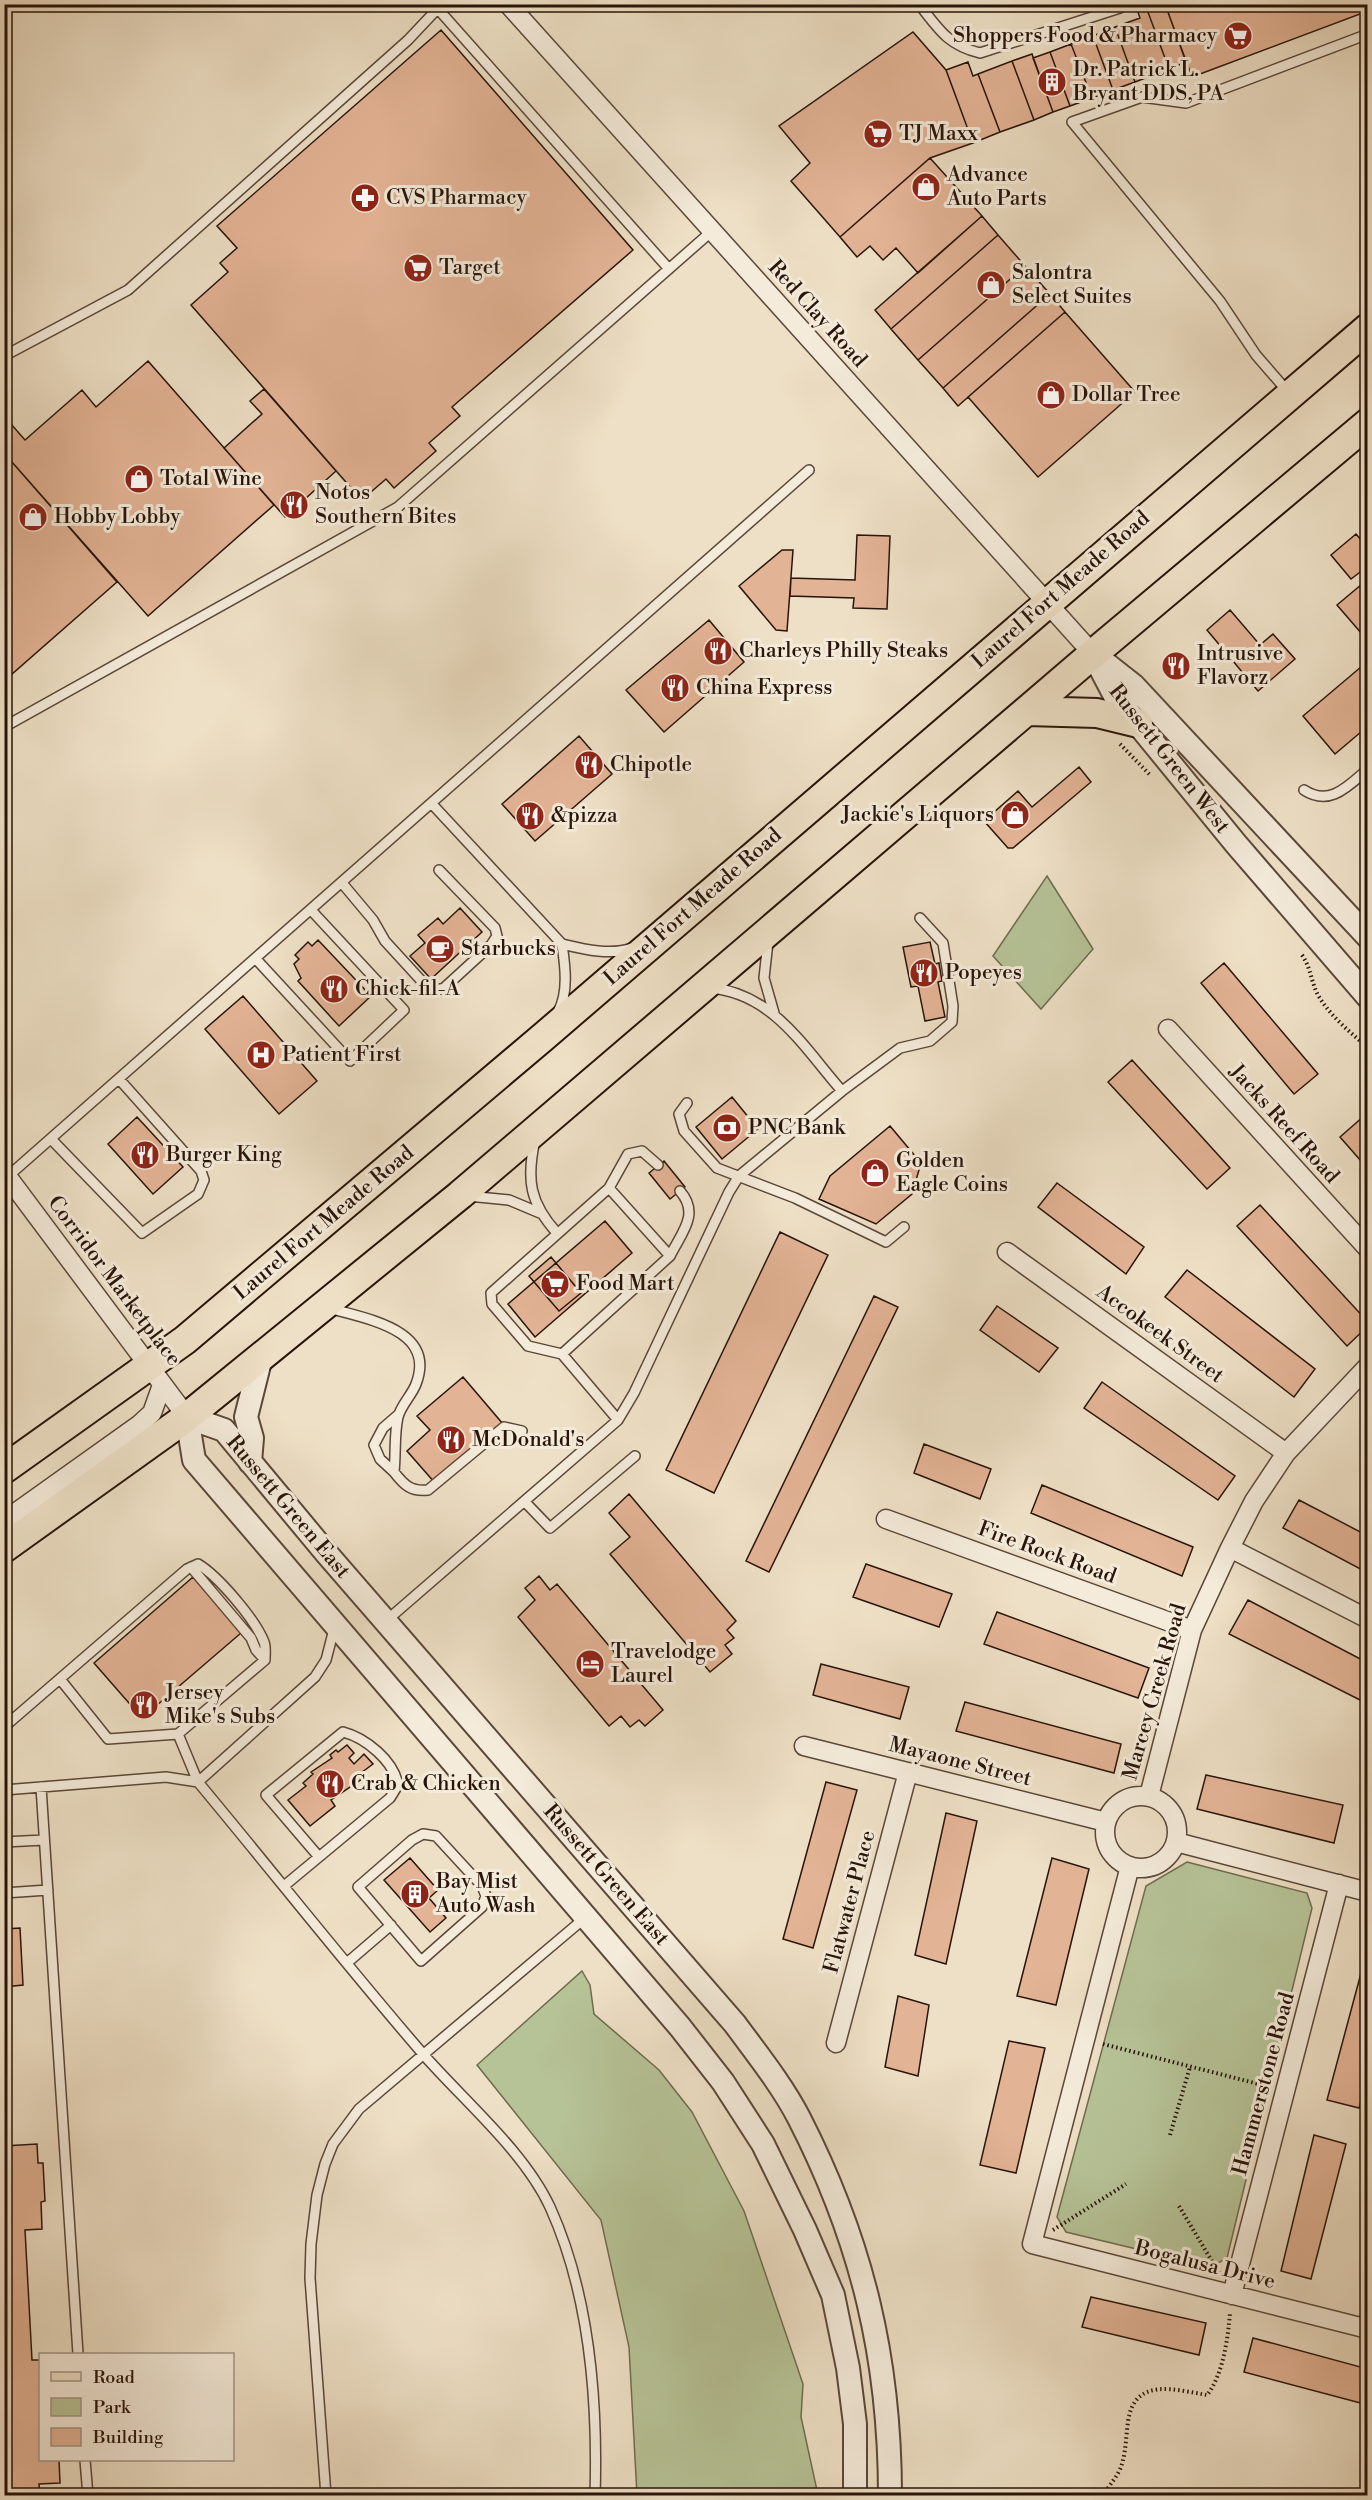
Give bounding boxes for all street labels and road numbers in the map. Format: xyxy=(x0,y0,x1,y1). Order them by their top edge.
street label: Red Clay Road xyxy=(762,255,872,373)
street label: Laurel Fort Meade Road xyxy=(967,506,1155,674)
street label: Russett Green West xyxy=(1103,679,1236,839)
street label: Laurel Fort Meade Road xyxy=(599,823,787,991)
street label: Jacks Reef Road xyxy=(1223,1058,1344,1189)
street label: Laurel Fort Meade Road xyxy=(229,1140,420,1306)
street label: Corridor Marketplace xyxy=(42,1191,186,1371)
street label: Accokeek Street xyxy=(1090,1278,1229,1389)
street label: Russett Green East xyxy=(220,1430,356,1584)
street label: Fire Rock Road xyxy=(974,1516,1120,1590)
street label: Marcey Creek Road xyxy=(1117,1601,1193,1783)
street label: Mayaone Street xyxy=(886,1732,1035,1792)
street label: Russett Green East xyxy=(537,1799,675,1952)
street label: Flatwater Place xyxy=(818,1828,882,1976)
street label: Hammerstone Road xyxy=(1227,1990,1301,2178)
street label: Bogalusa Drive xyxy=(1131,2235,1278,2295)

